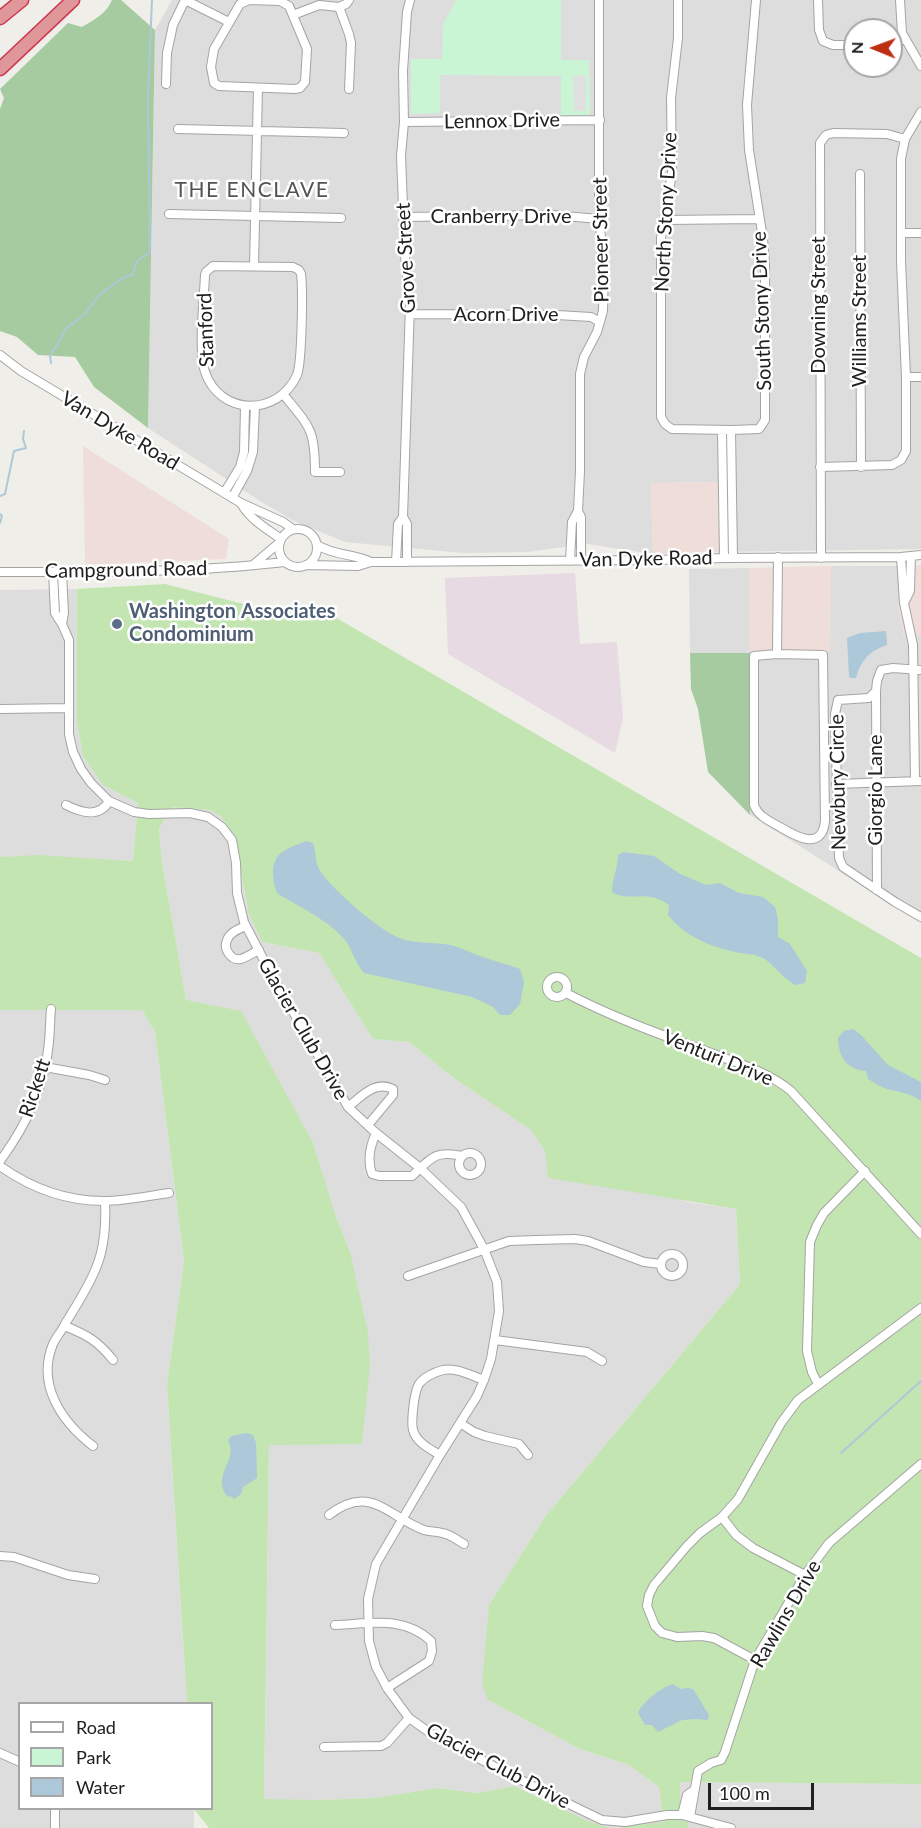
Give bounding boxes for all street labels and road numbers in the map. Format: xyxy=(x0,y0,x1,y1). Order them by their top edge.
street label: Lennox Drive xyxy=(444,108,560,134)
street label: North Stony Drive xyxy=(650,132,682,292)
street label: Pioneer Street xyxy=(588,177,614,303)
street label: Grove Street xyxy=(391,202,421,314)
street label: Cranberry Drive xyxy=(431,205,571,229)
street label: South Stony Drive xyxy=(747,231,777,391)
street label: Downing Street xyxy=(807,236,831,374)
street label: Williams Street xyxy=(848,255,872,387)
street label: Stanford xyxy=(193,292,219,368)
street label: Acorn Drive xyxy=(453,303,559,327)
street label: Van Dyke Road xyxy=(57,386,183,476)
street label: Van Dyke Road xyxy=(579,546,713,572)
street label: Campground Road xyxy=(45,557,207,583)
street label: Newbury Circle xyxy=(825,714,851,850)
street label: Giorgio Lane xyxy=(864,734,888,846)
street label: Glacier Club Drive xyxy=(253,954,353,1104)
street label: Venturi Drive xyxy=(659,1025,777,1091)
street label: Rickett xyxy=(14,1056,56,1120)
street label: Rawlins Drive xyxy=(746,1556,826,1672)
street label: Glacier Club Drive xyxy=(422,1718,574,1814)

